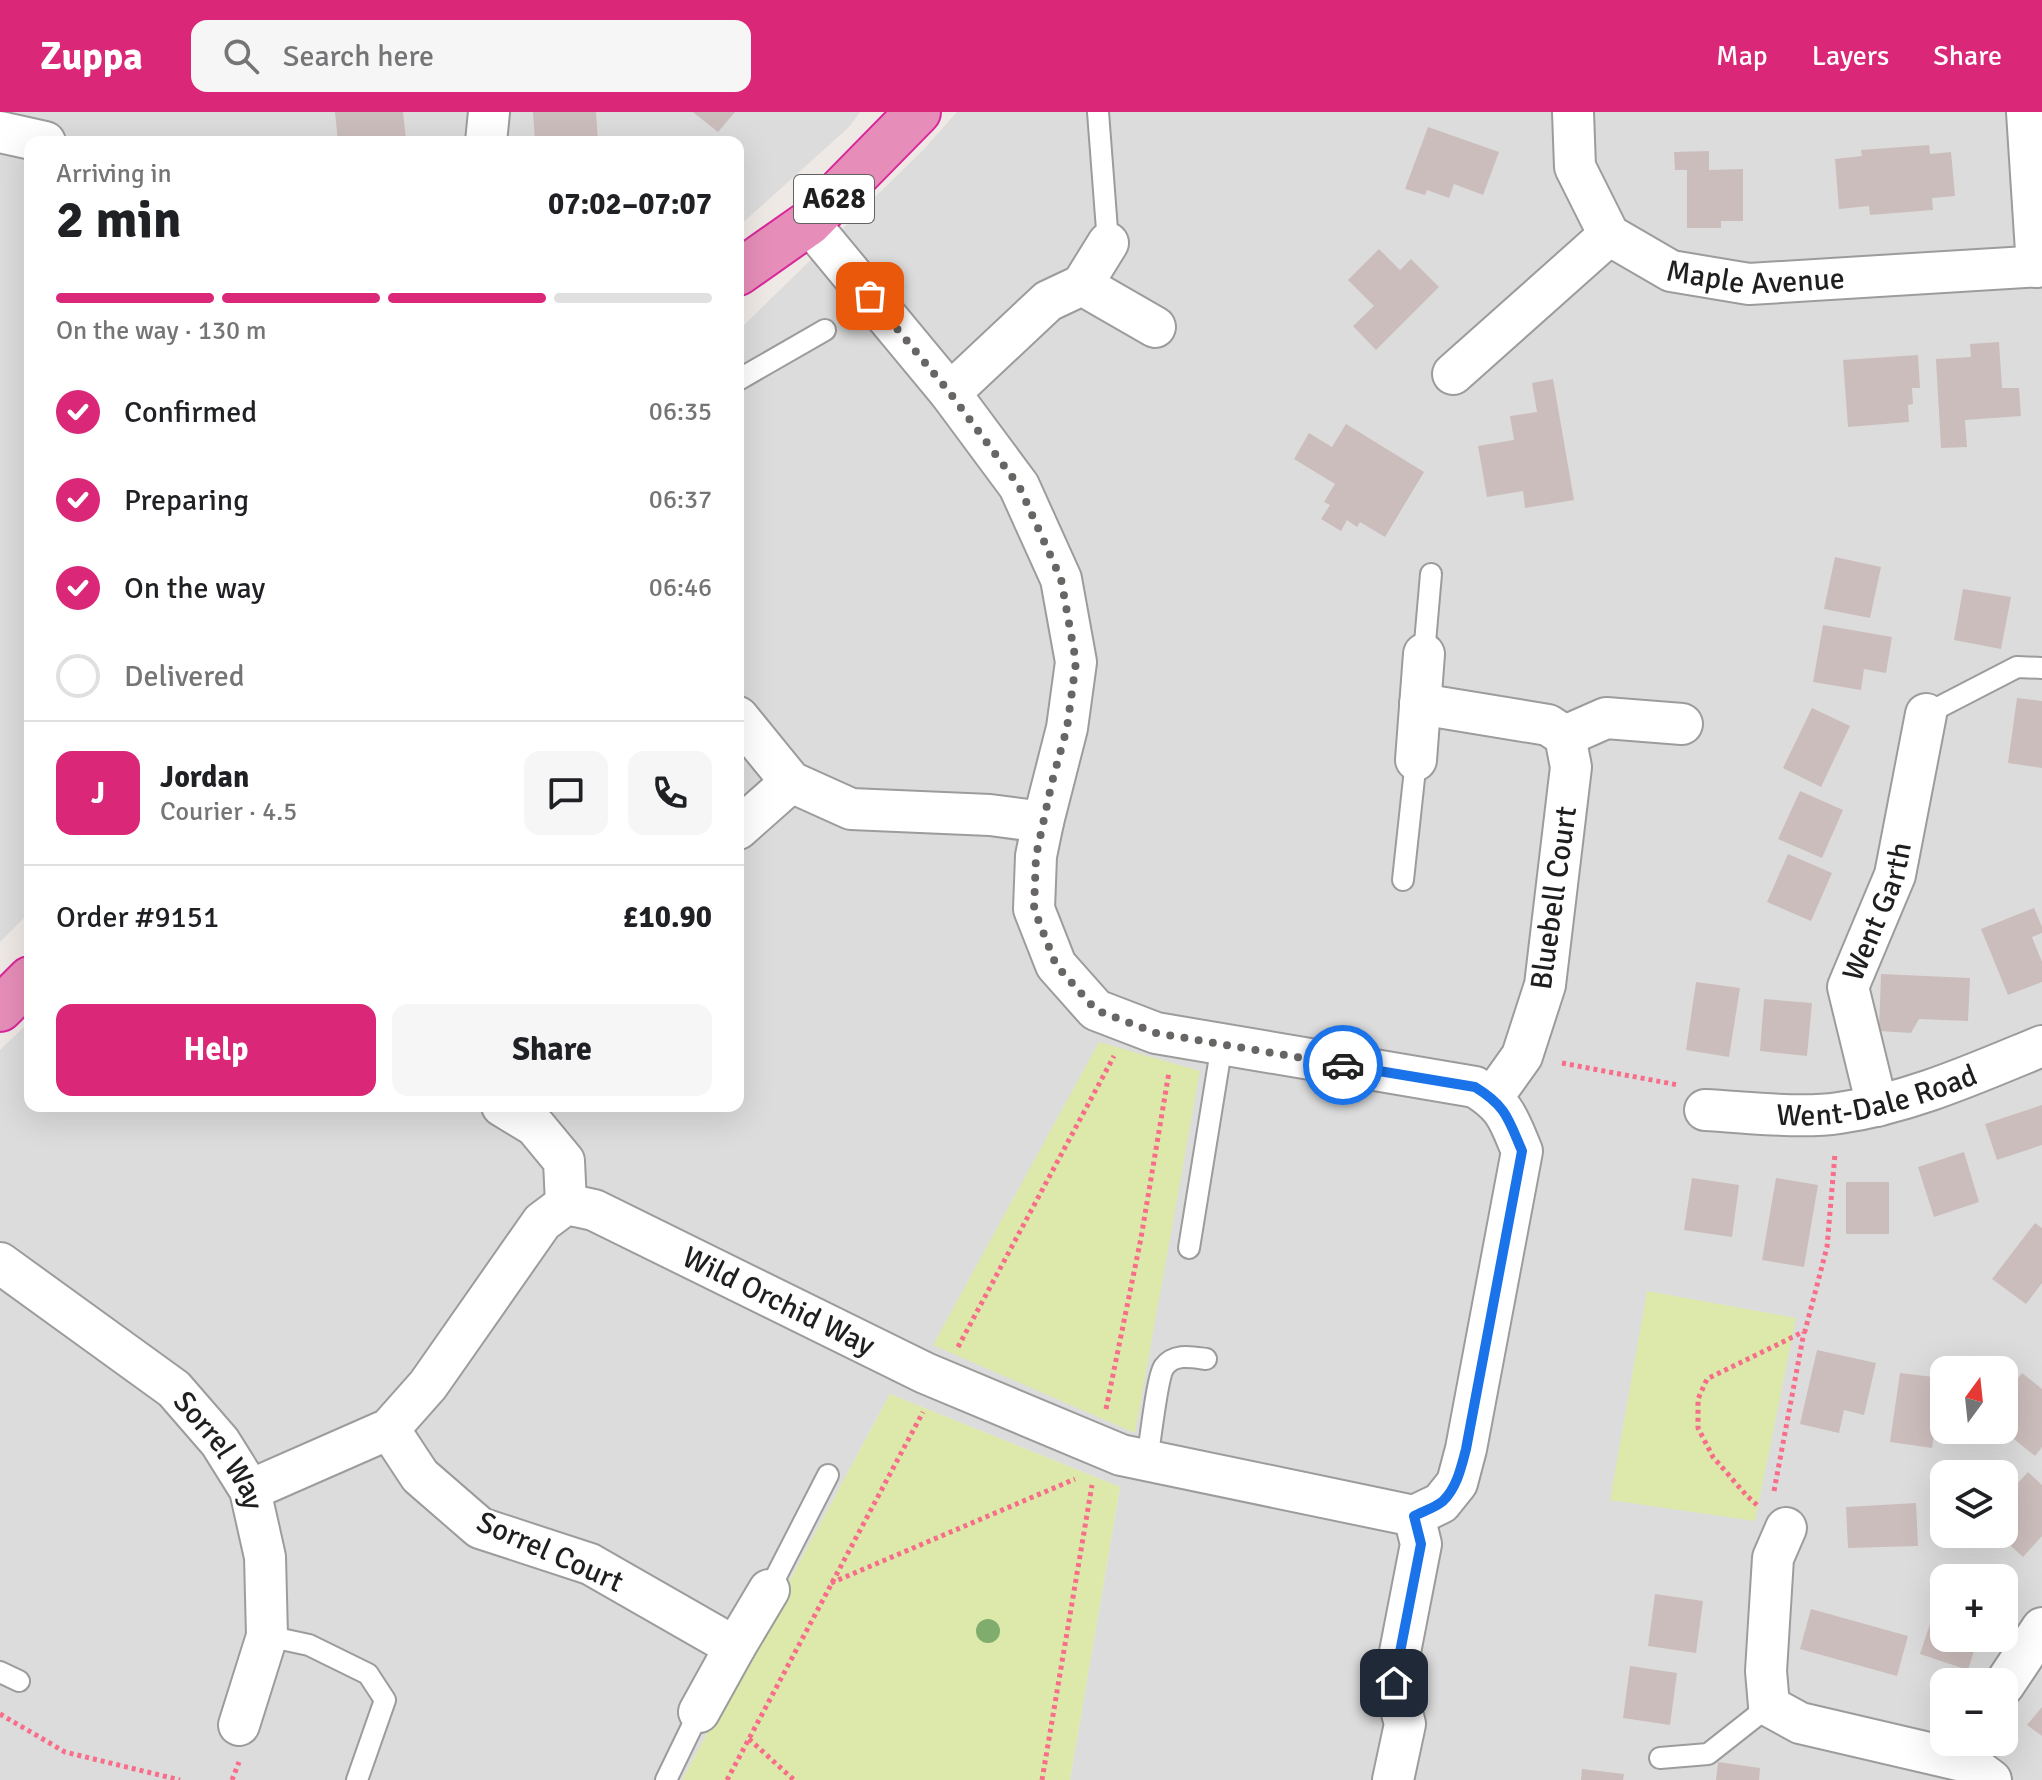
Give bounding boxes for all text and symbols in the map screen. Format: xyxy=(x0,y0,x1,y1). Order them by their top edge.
search box xyxy=(191,20,751,92)
text: Zuppa xyxy=(40,33,143,80)
icon: search xyxy=(219,34,263,78)
text: Search here xyxy=(283,38,434,75)
text: Map xyxy=(1716,39,1768,73)
text: Layers xyxy=(1812,39,1889,73)
text: Share xyxy=(1933,39,2002,73)
text: Arriving in xyxy=(56,158,172,190)
road number: A628 xyxy=(794,175,874,223)
text: 07:02–07:07 xyxy=(548,186,712,223)
text: 2 min xyxy=(56,188,182,252)
street label: Maple Avenue xyxy=(1664,252,1846,303)
pin xyxy=(836,262,904,330)
icon: bag xyxy=(848,274,892,318)
text: On the way · 130 m xyxy=(56,315,266,347)
icon: check xyxy=(56,390,100,434)
text: Confirmed xyxy=(124,394,257,431)
text: 06:35 xyxy=(649,396,712,428)
icon: check xyxy=(56,478,100,522)
text: Preparing xyxy=(124,482,249,519)
text: 06:37 xyxy=(649,484,712,516)
icon: check xyxy=(56,566,100,610)
text: On the way xyxy=(124,570,265,607)
text: 06:46 xyxy=(649,572,712,604)
text: Delivered xyxy=(124,658,245,695)
button: chat xyxy=(524,751,608,835)
button: phone xyxy=(628,751,712,835)
text: Jordan xyxy=(160,759,249,796)
text: J xyxy=(91,775,105,812)
text: Courier · 4.5 xyxy=(160,796,297,828)
street label: Bluebell Court xyxy=(1523,804,1585,992)
street label: Went Garth xyxy=(1834,839,1919,986)
text: Order #9151 xyxy=(56,899,219,936)
text: £10.90 xyxy=(622,899,712,936)
button: Help xyxy=(56,1004,376,1096)
button: Share xyxy=(392,1004,712,1096)
courier xyxy=(1303,1025,1383,1105)
icon: car xyxy=(1321,1043,1365,1087)
street label: Went-Dale Road xyxy=(1776,1056,1982,1134)
street label: Wild Orchid Way xyxy=(677,1238,881,1364)
north arrow xyxy=(1930,1356,2018,1444)
map controls xyxy=(1930,1356,2018,1756)
street label: Sorrel Way xyxy=(166,1383,272,1513)
button: layers xyxy=(1930,1460,2018,1548)
street label: Sorrel Court xyxy=(471,1503,629,1601)
button: + xyxy=(1930,1564,2018,1652)
pin xyxy=(1360,1649,1428,1717)
icon: home xyxy=(1372,1661,1416,1705)
button: − xyxy=(1930,1668,2018,1756)

